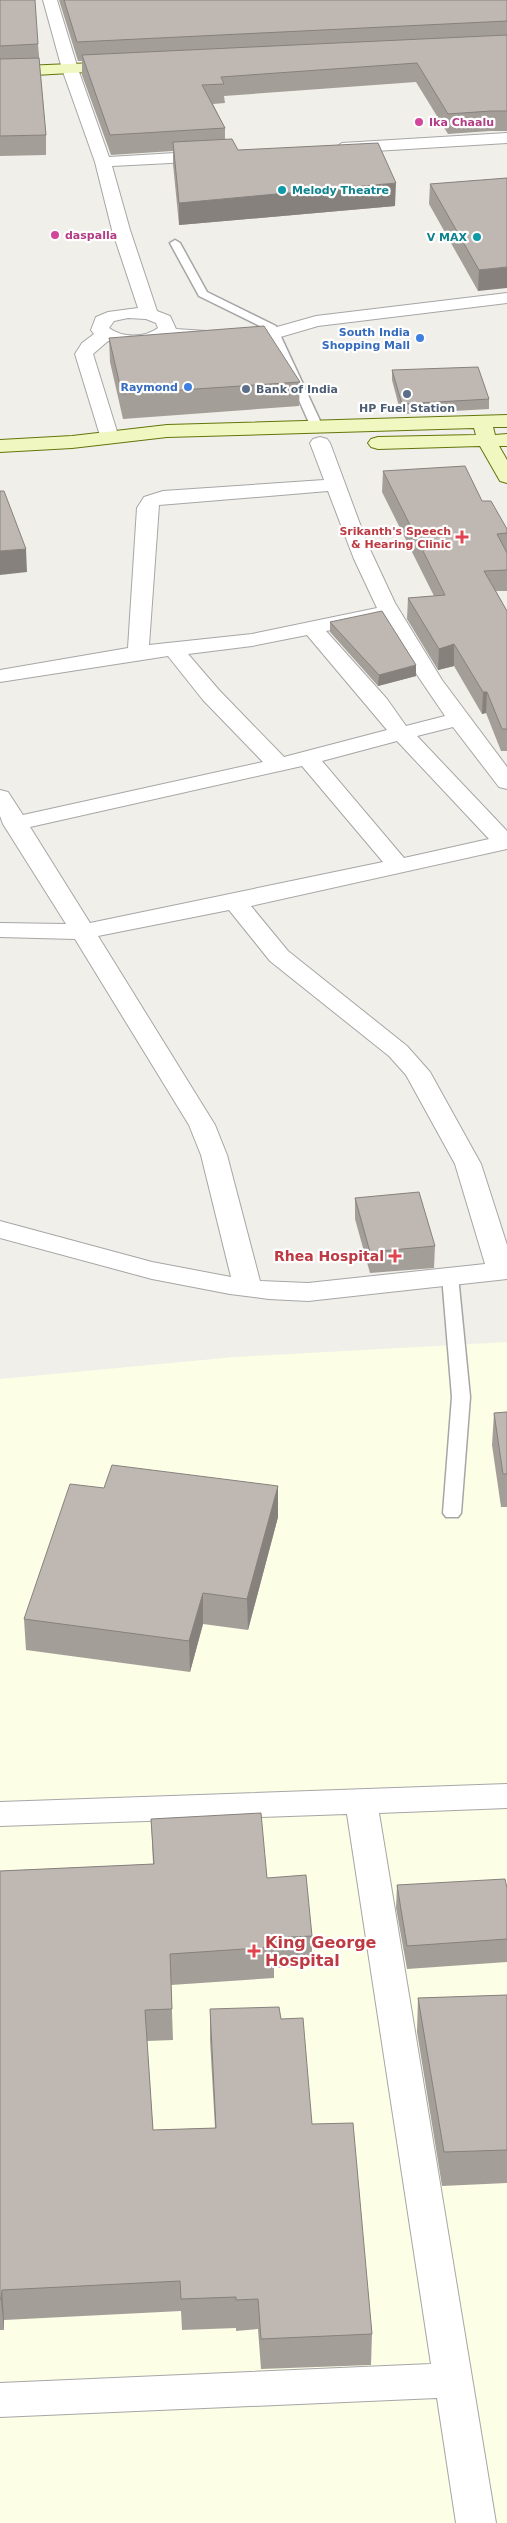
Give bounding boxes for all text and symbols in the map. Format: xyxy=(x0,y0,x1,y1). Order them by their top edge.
marker: Ika Chaalu xyxy=(413,116,425,128)
place label: Ika Chaalu xyxy=(429,116,494,129)
marker: Melody Theatre xyxy=(276,184,288,196)
place label: Melody Theatre xyxy=(292,184,389,197)
marker: daspalla xyxy=(49,229,61,241)
place label: daspalla xyxy=(65,229,117,242)
place label: V MAX xyxy=(427,231,468,244)
marker: V MAX xyxy=(471,231,483,243)
place label: South India Shopping Mall xyxy=(322,326,410,352)
marker: South India Shopping Mall xyxy=(414,332,426,344)
place label: Raymond xyxy=(121,381,178,394)
marker: Raymond xyxy=(182,381,194,393)
marker: Bank of India xyxy=(240,383,252,395)
place label: Bank of India xyxy=(256,383,338,396)
marker: HP Fuel Station xyxy=(401,388,413,400)
place label: HP Fuel Station xyxy=(359,402,455,415)
place label: Srikanth's Speech & Hearing Clinic xyxy=(339,525,451,551)
marker: Srikanth's Speech & Hearing Clinic xyxy=(455,530,469,544)
place label: Rhea Hospital xyxy=(274,1248,384,1264)
marker: Rhea Hospital xyxy=(388,1249,402,1263)
place label: King George Hospital xyxy=(265,1933,377,1970)
marker: King George Hospital xyxy=(247,1944,261,1958)

